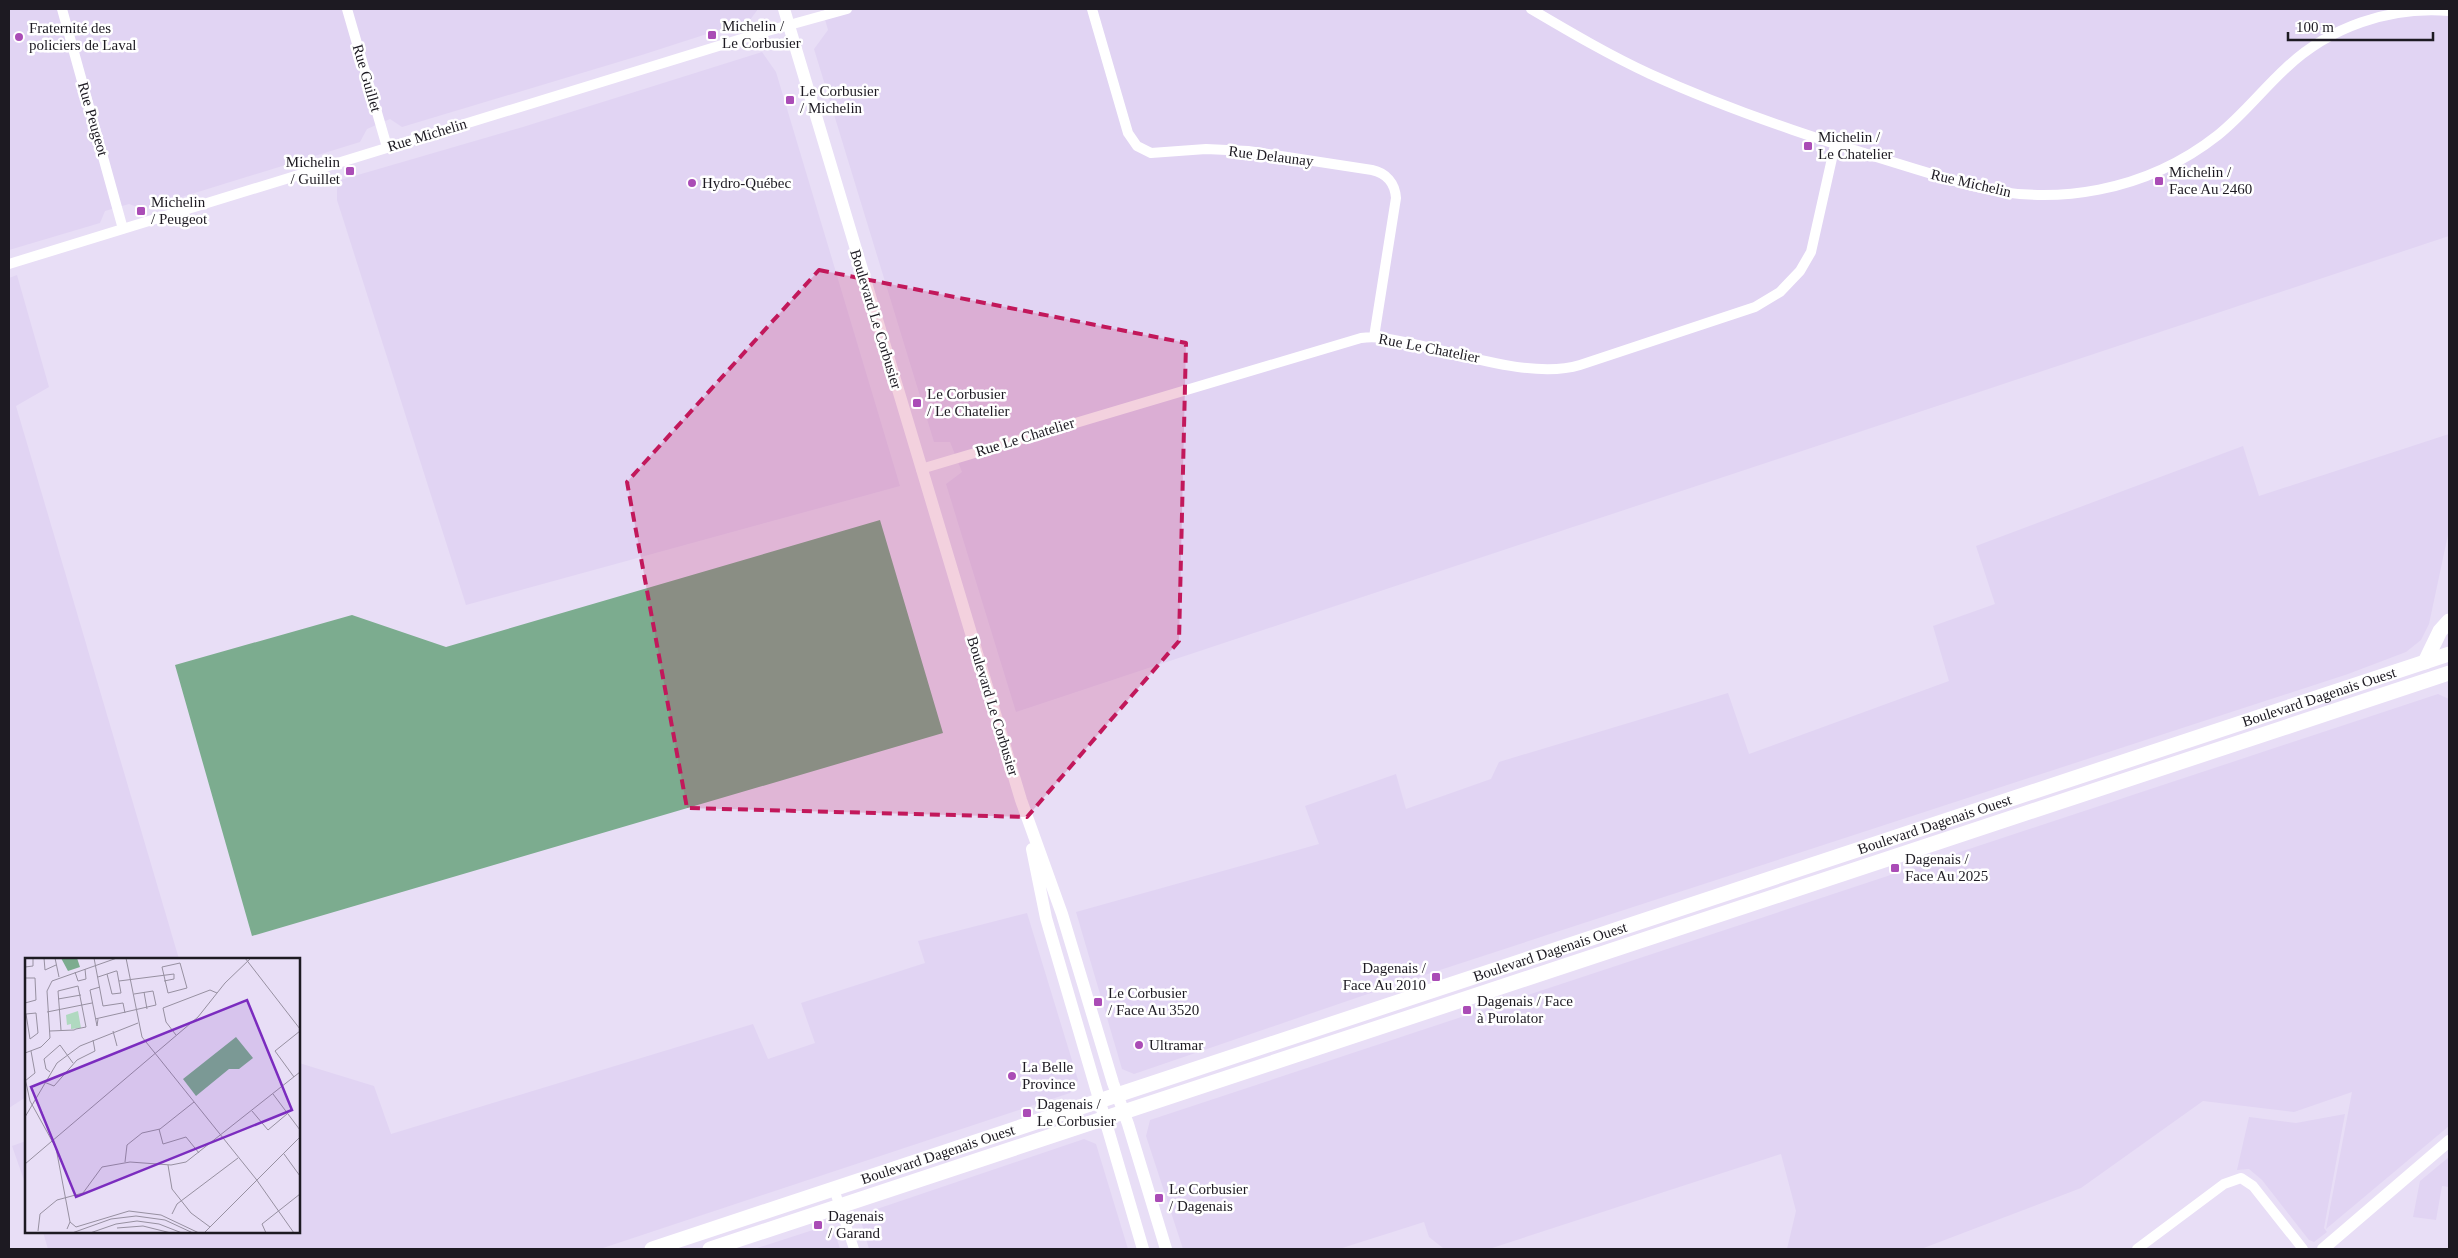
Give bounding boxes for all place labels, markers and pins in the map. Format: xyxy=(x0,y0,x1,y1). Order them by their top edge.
place label: Michelin / Le Corbusier xyxy=(722,18,801,51)
place label: Fraternité des policiers de Laval xyxy=(29,20,136,53)
marker: Michelin / Le Corbusier xyxy=(706,29,718,41)
marker: Fraternité des policiers de Laval xyxy=(13,31,25,43)
place label: Le Corbusier / Michelin xyxy=(800,83,879,116)
marker: Le Corbusier / Michelin xyxy=(784,94,796,106)
place label: Michelin / Le Chatelier xyxy=(1818,129,1893,162)
marker: Michelin / Le Chatelier xyxy=(1802,140,1814,152)
place label: Michelin / Guillet xyxy=(286,154,341,187)
place label: Michelin / Face Au 2460 xyxy=(2169,164,2252,197)
marker: Michelin / Guillet xyxy=(344,165,356,177)
place label: Hydro-Québec xyxy=(702,175,791,191)
marker: Michelin / Face Au 2460 xyxy=(2153,175,2165,187)
marker: Hydro-Québec xyxy=(686,177,698,189)
place label: Michelin / Peugeot xyxy=(151,194,208,227)
marker: Michelin / Peugeot xyxy=(135,205,147,217)
place label: Le Corbusier / Le Chatelier xyxy=(927,386,1009,419)
marker: Le Corbusier / Le Chatelier xyxy=(911,397,923,409)
place label: Dagenais / Face Au 2025 xyxy=(1905,851,1988,884)
marker: Dagenais / Face Au 2025 xyxy=(1889,862,1901,874)
place label: Dagenais / Face Au 2010 xyxy=(1343,960,1427,993)
marker: Dagenais / Face Au 2010 xyxy=(1430,971,1442,983)
place label: Le Corbusier / Face Au 3520 xyxy=(1108,985,1199,1018)
place label: Dagenais / Face à Purolator xyxy=(1477,993,1573,1026)
marker: Le Corbusier / Face Au 3520 xyxy=(1092,996,1104,1008)
marker: Dagenais / Face à Purolator xyxy=(1461,1004,1473,1016)
place label: Ultramar xyxy=(1149,1037,1203,1053)
marker: Ultramar xyxy=(1133,1039,1145,1051)
place label: La Belle Province xyxy=(1022,1059,1076,1092)
marker: La Belle Province xyxy=(1006,1070,1018,1082)
place label: Dagenais / Le Corbusier xyxy=(1037,1096,1116,1129)
marker: Dagenais / Le Corbusier xyxy=(1021,1107,1033,1119)
place label: Le Corbusier / Dagenais xyxy=(1169,1181,1248,1214)
marker: Le Corbusier / Dagenais xyxy=(1153,1192,1165,1204)
place label: Dagenais / Garand xyxy=(828,1208,884,1241)
marker: Dagenais / Garand xyxy=(812,1219,824,1231)

